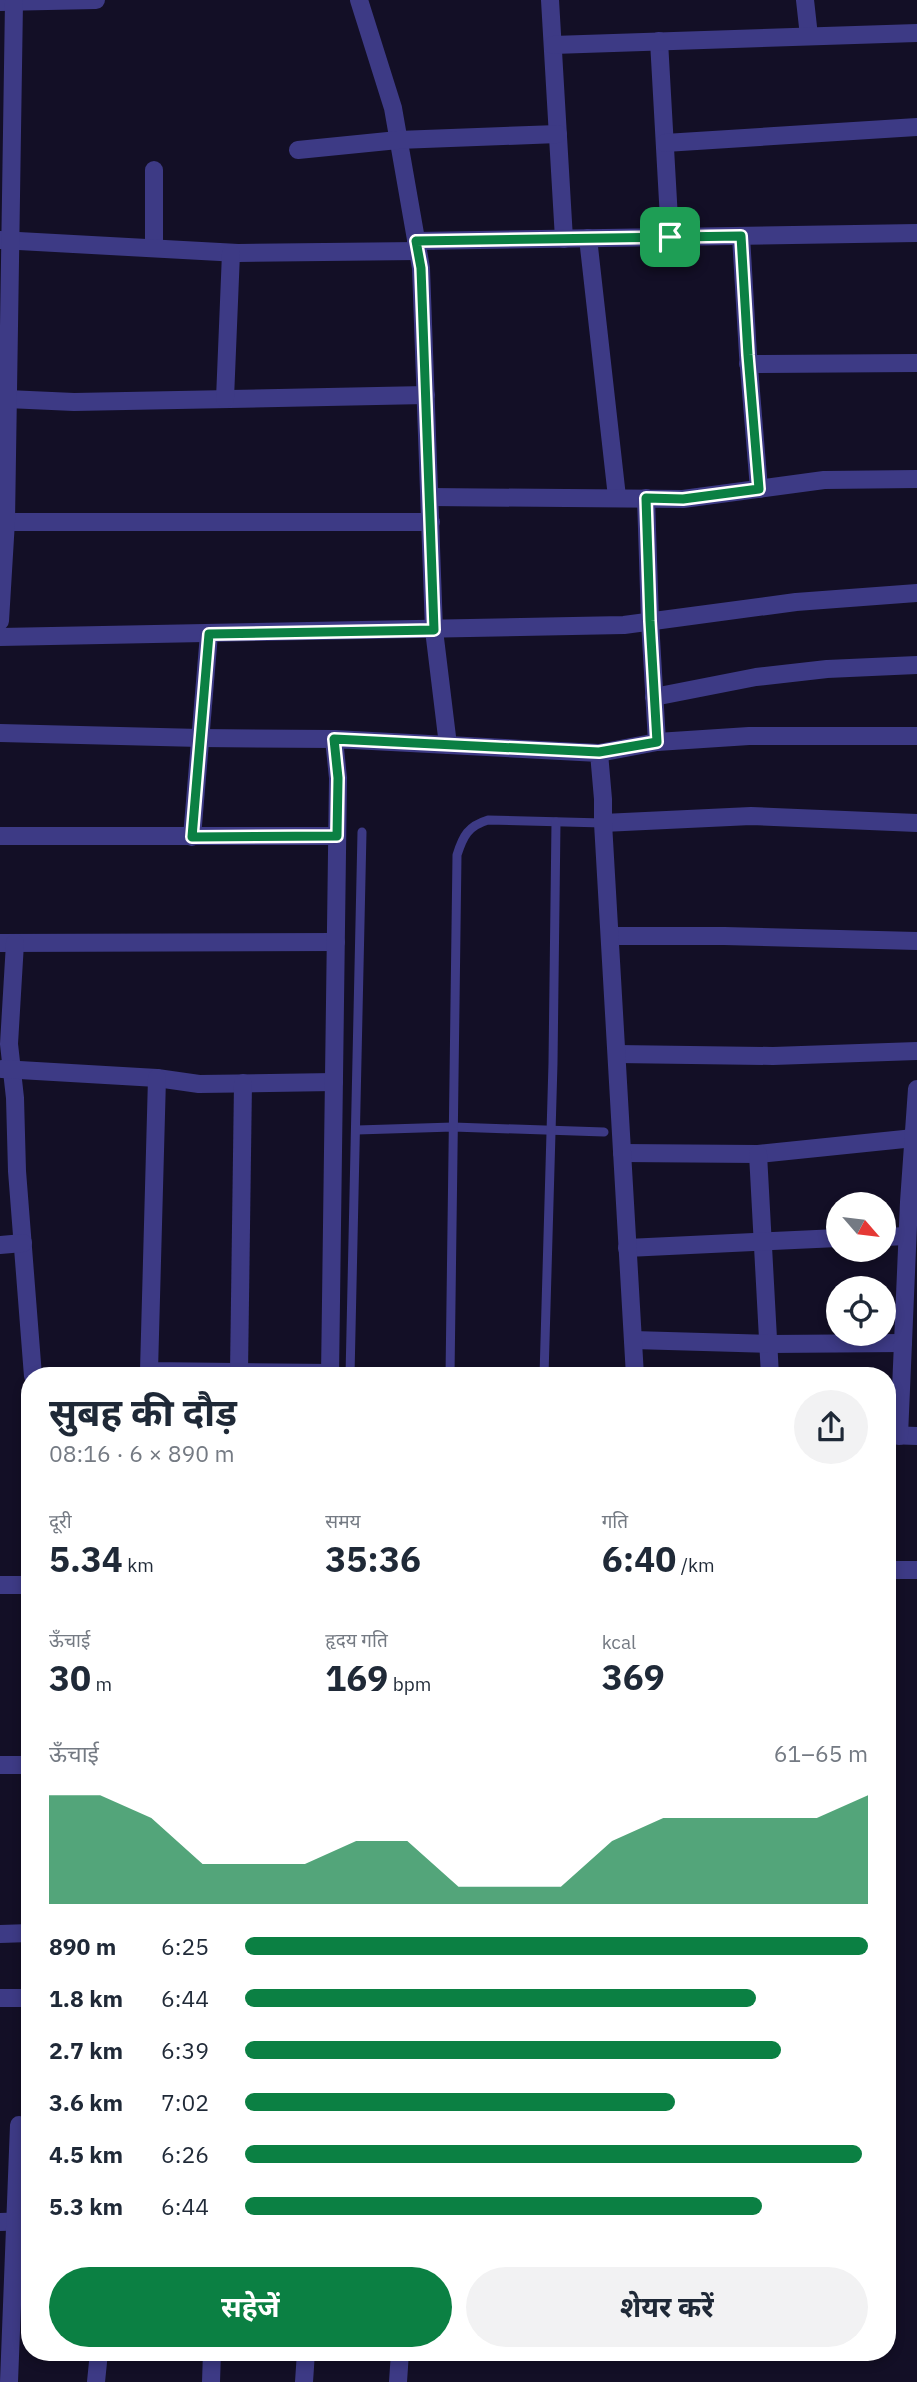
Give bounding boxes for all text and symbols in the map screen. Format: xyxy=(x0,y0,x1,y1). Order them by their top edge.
pin xyxy=(640,207,700,267)
icon: arrive xyxy=(651,218,689,256)
north arrow xyxy=(826,1192,896,1262)
map controls xyxy=(826,1192,896,1346)
button: locate xyxy=(826,1276,896,1346)
text: सुबह की दौड़ xyxy=(49,1387,237,1436)
button: share xyxy=(794,1390,868,1464)
text: 08:16 · 6 × 890 m xyxy=(49,1438,235,1468)
text: दूरी xyxy=(49,1509,72,1533)
text: समय xyxy=(325,1509,361,1533)
text: गति xyxy=(602,1509,628,1533)
text: 5.34 xyxy=(49,1536,123,1582)
text: 35:36 xyxy=(325,1536,421,1582)
text: 6:40 xyxy=(602,1536,676,1582)
text: km xyxy=(123,1553,154,1577)
text: /km xyxy=(676,1553,715,1577)
text: ऊँचाई xyxy=(49,1628,90,1652)
text: हृदय गति xyxy=(325,1628,388,1652)
text: kcal xyxy=(602,1630,636,1654)
text: 369 xyxy=(602,1654,665,1700)
text: 30 xyxy=(49,1655,91,1701)
text: 169 xyxy=(325,1655,388,1701)
text: m xyxy=(91,1672,112,1696)
text: bpm xyxy=(388,1672,431,1696)
text: ऊँचाई xyxy=(49,1738,99,1768)
text: 61–65 m xyxy=(774,1738,868,1768)
text: 890 m xyxy=(49,1931,116,1961)
text: 6:25 xyxy=(161,1931,209,1961)
text: 1.8 km xyxy=(49,1983,123,2013)
text: 6:44 xyxy=(161,1983,209,2013)
text: 2.7 km xyxy=(49,2035,123,2065)
text: 6:39 xyxy=(161,2035,209,2065)
text: 3.6 km xyxy=(49,2087,123,2117)
text: 7:02 xyxy=(161,2087,209,2117)
text: 4.5 km xyxy=(49,2139,123,2169)
text: 6:26 xyxy=(161,2139,209,2169)
text: 5.3 km xyxy=(49,2191,123,2221)
text: 6:44 xyxy=(161,2191,209,2221)
button: सहेजें xyxy=(49,2267,452,2347)
button: शेयर करें xyxy=(466,2267,868,2347)

